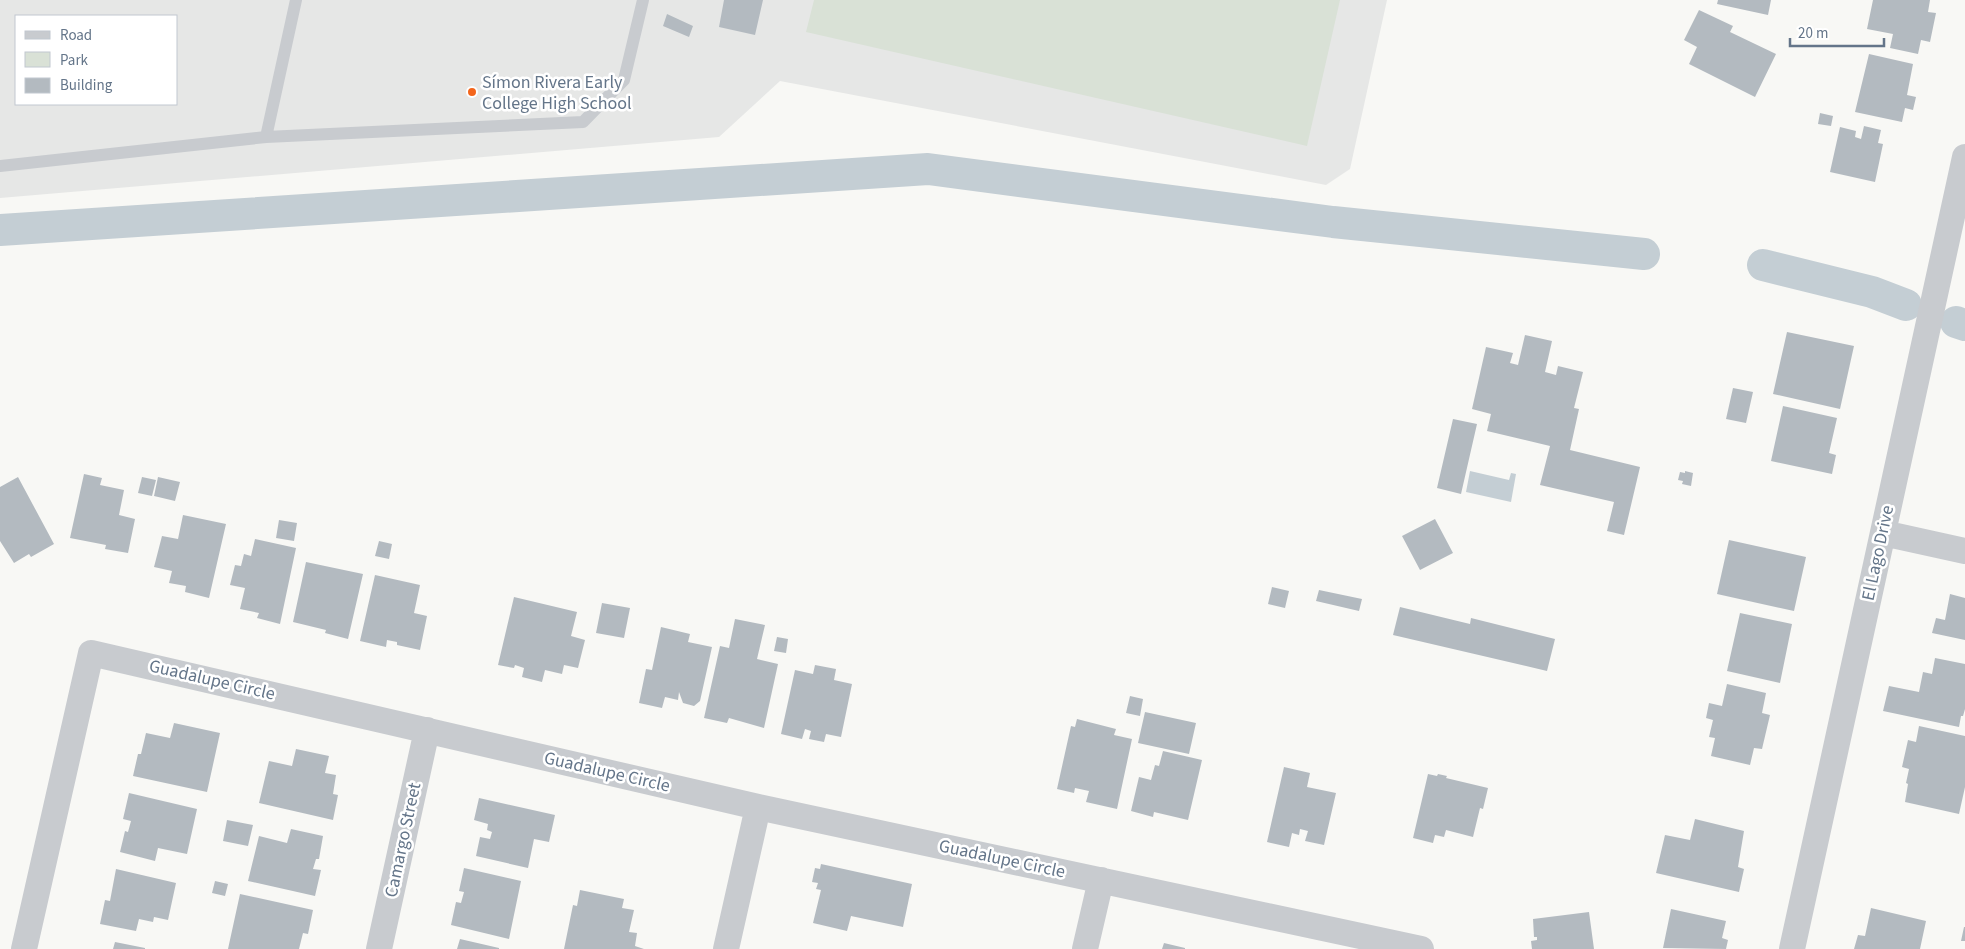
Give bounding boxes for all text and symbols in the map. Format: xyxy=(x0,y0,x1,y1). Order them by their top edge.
legend xyxy=(15,15,178,105)
scale bar xyxy=(1790,15,1884,47)
text: 20 m xyxy=(1798,23,1828,44)
text: Road xyxy=(60,25,92,46)
text: Park xyxy=(60,50,89,71)
place label: Símon Rivera Early College High School xyxy=(482,70,632,116)
text: Building xyxy=(60,75,113,96)
marker: Símon Rivera Early College High School xyxy=(466,86,478,98)
street label: El Lago Drive xyxy=(1856,503,1900,603)
street label: Guadalupe Circle xyxy=(147,653,277,707)
street label: Guadalupe Circle xyxy=(542,745,672,799)
street label: Camargo Street xyxy=(379,780,427,900)
street label: Guadalupe Circle xyxy=(937,833,1067,885)

